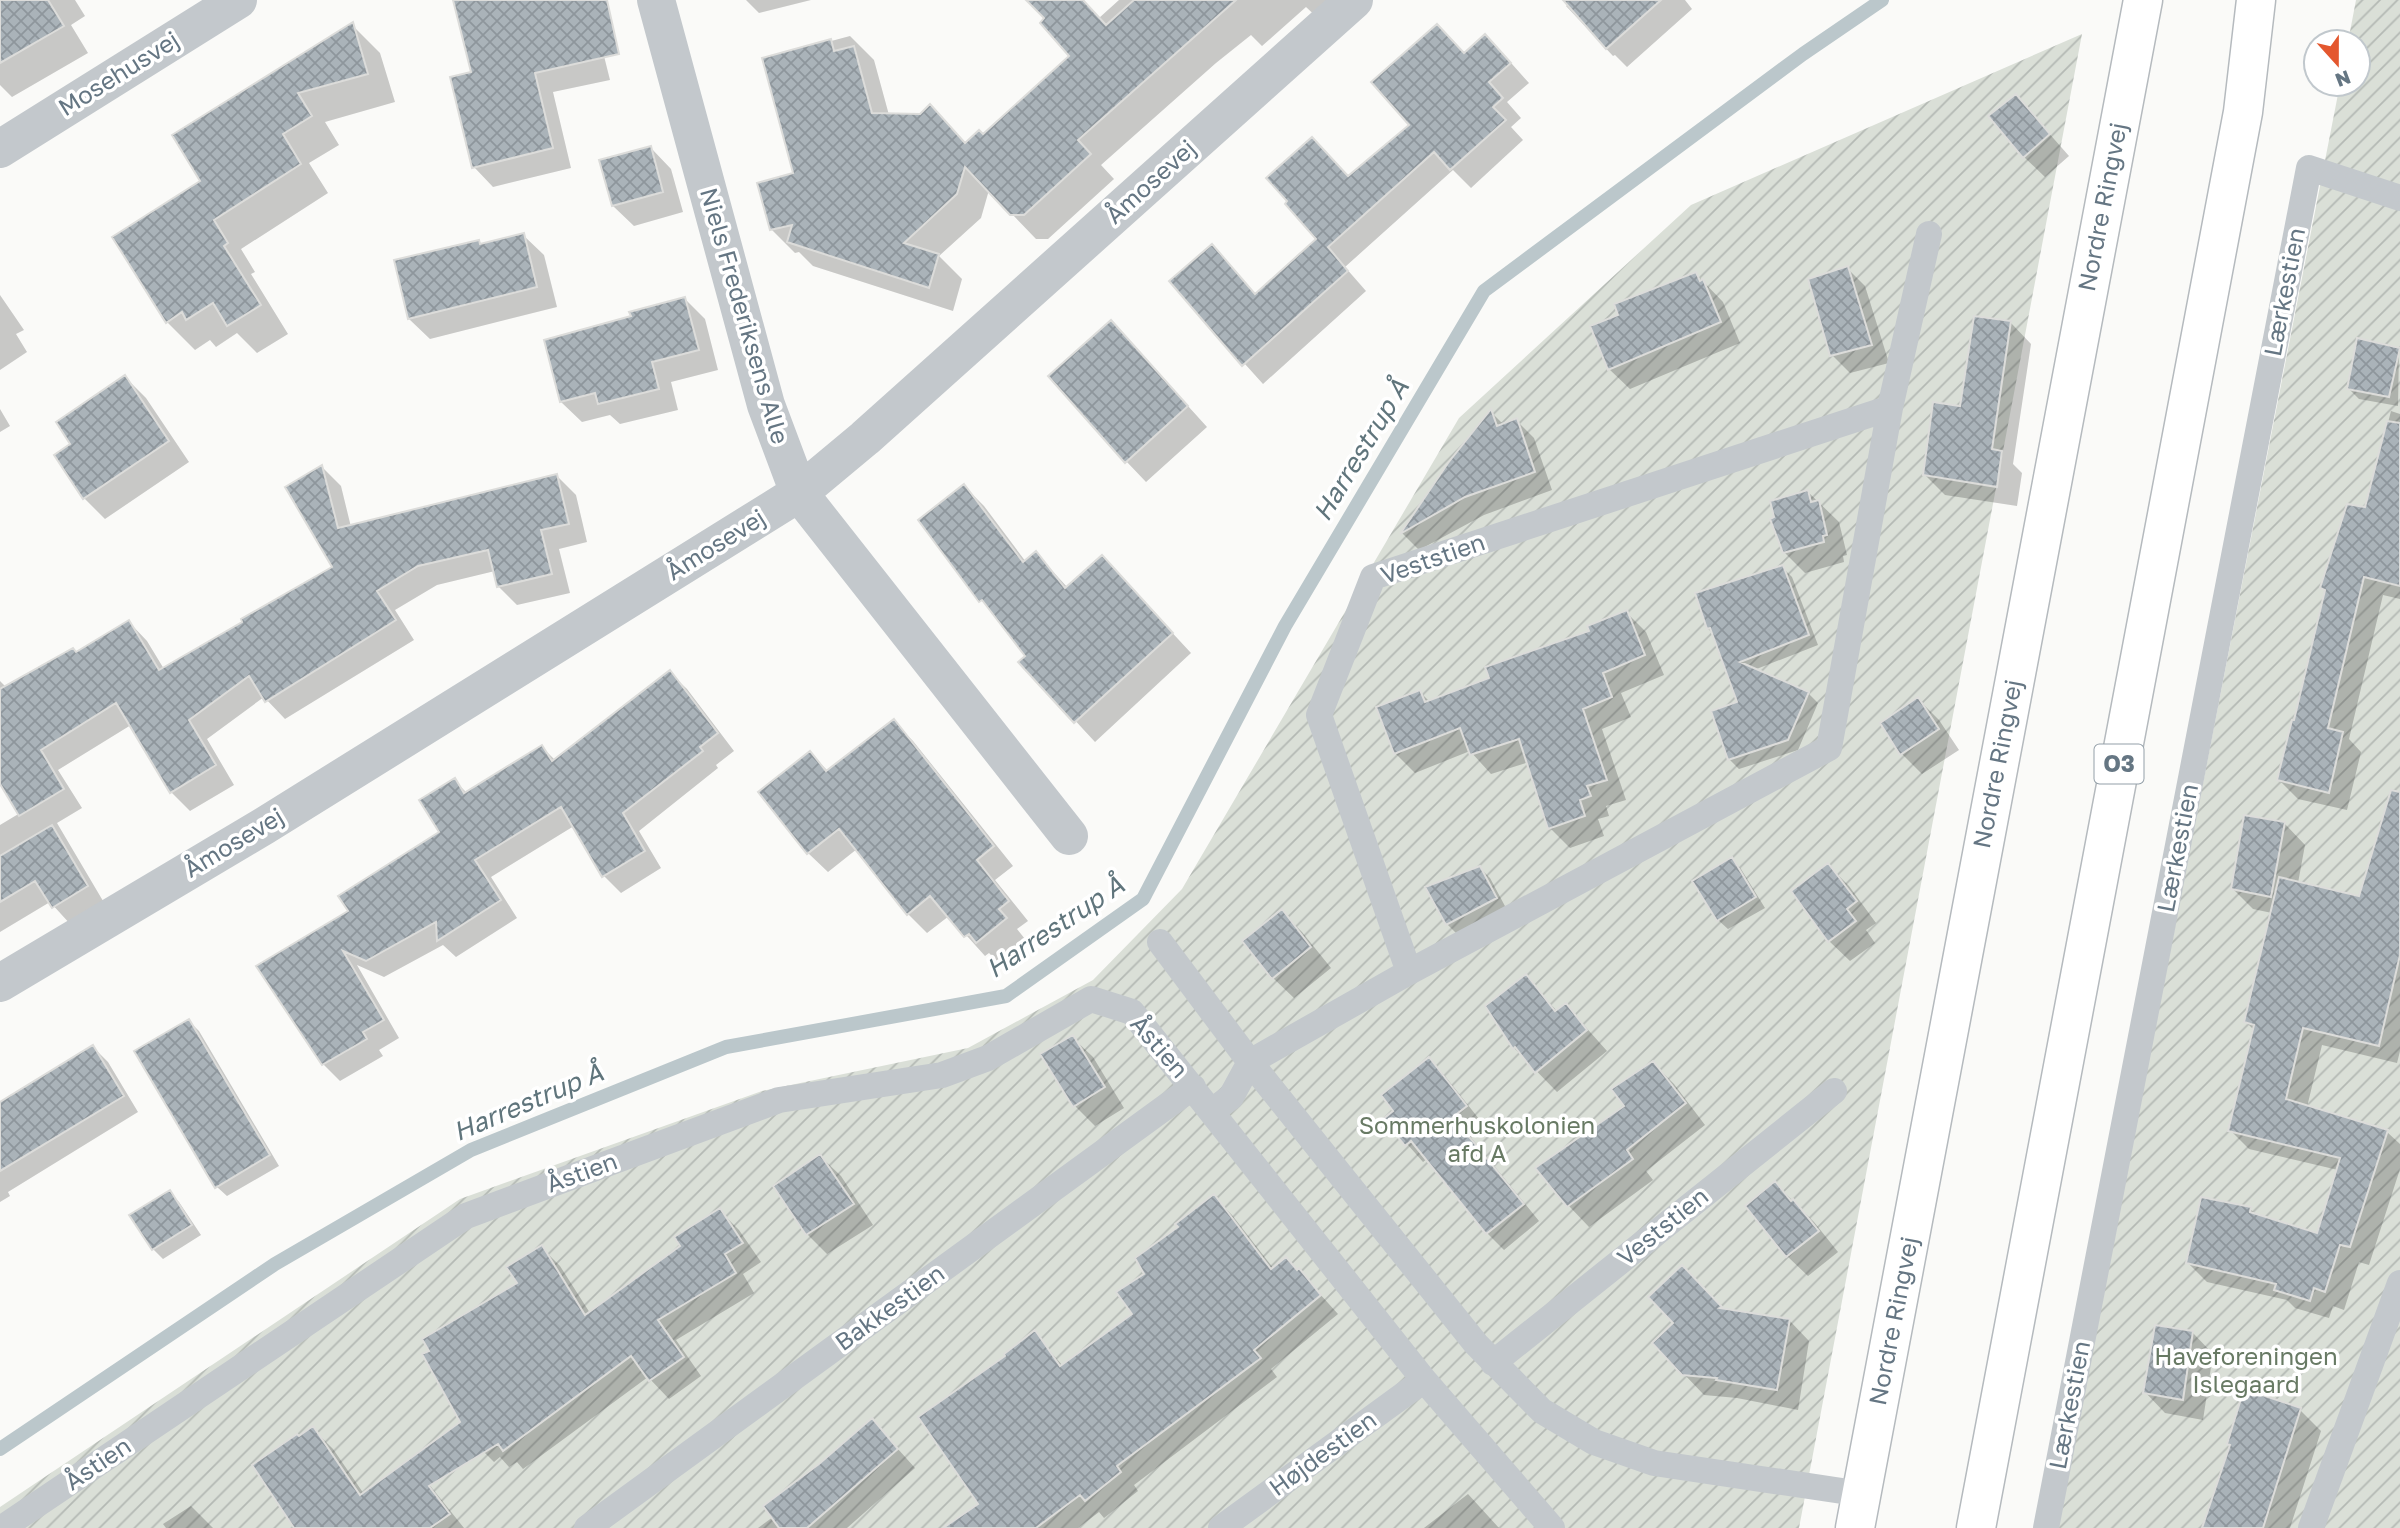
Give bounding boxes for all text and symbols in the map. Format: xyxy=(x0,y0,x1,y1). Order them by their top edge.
street label: Mosehusvej xyxy=(52,24,184,121)
north arrow xyxy=(2302,28,2372,98)
text: N xyxy=(2332,66,2354,93)
street label: Nordre Ringvej xyxy=(2071,120,2132,293)
street label: Åmosevej xyxy=(1099,133,1201,229)
street label: Niels Frederiksens Alle xyxy=(695,184,796,447)
street label: Lærkestien xyxy=(2257,225,2310,358)
water label: Harrestrup Å xyxy=(1306,373,1415,526)
street label: Åmosevej xyxy=(660,502,770,585)
street label: Veststien xyxy=(1377,526,1488,589)
street label: Nordre Ringvej xyxy=(1966,677,2027,850)
road number: O3 xyxy=(2094,744,2144,784)
street label: Lærkestien xyxy=(2150,781,2203,914)
street label: Åmosevej xyxy=(178,801,288,883)
water label: Harrestrup Å xyxy=(980,869,1130,984)
street label: Åstien xyxy=(1125,1009,1195,1083)
water label: Harrestrup Å xyxy=(448,1056,608,1147)
park label: Sommerhuskolonien afd A xyxy=(1359,1110,1595,1167)
street label: Åstien xyxy=(542,1145,621,1198)
street label: Veststien xyxy=(1611,1180,1713,1271)
street label: Nordre Ringvej xyxy=(1862,1234,1923,1407)
street label: Bakkestien xyxy=(829,1258,949,1356)
street label: Lærkestien xyxy=(2042,1338,2095,1471)
park label: Haveforeningen Islegaard xyxy=(2154,1341,2338,1398)
street label: Højdestien xyxy=(1263,1404,1381,1501)
street label: Åstien xyxy=(59,1430,136,1495)

